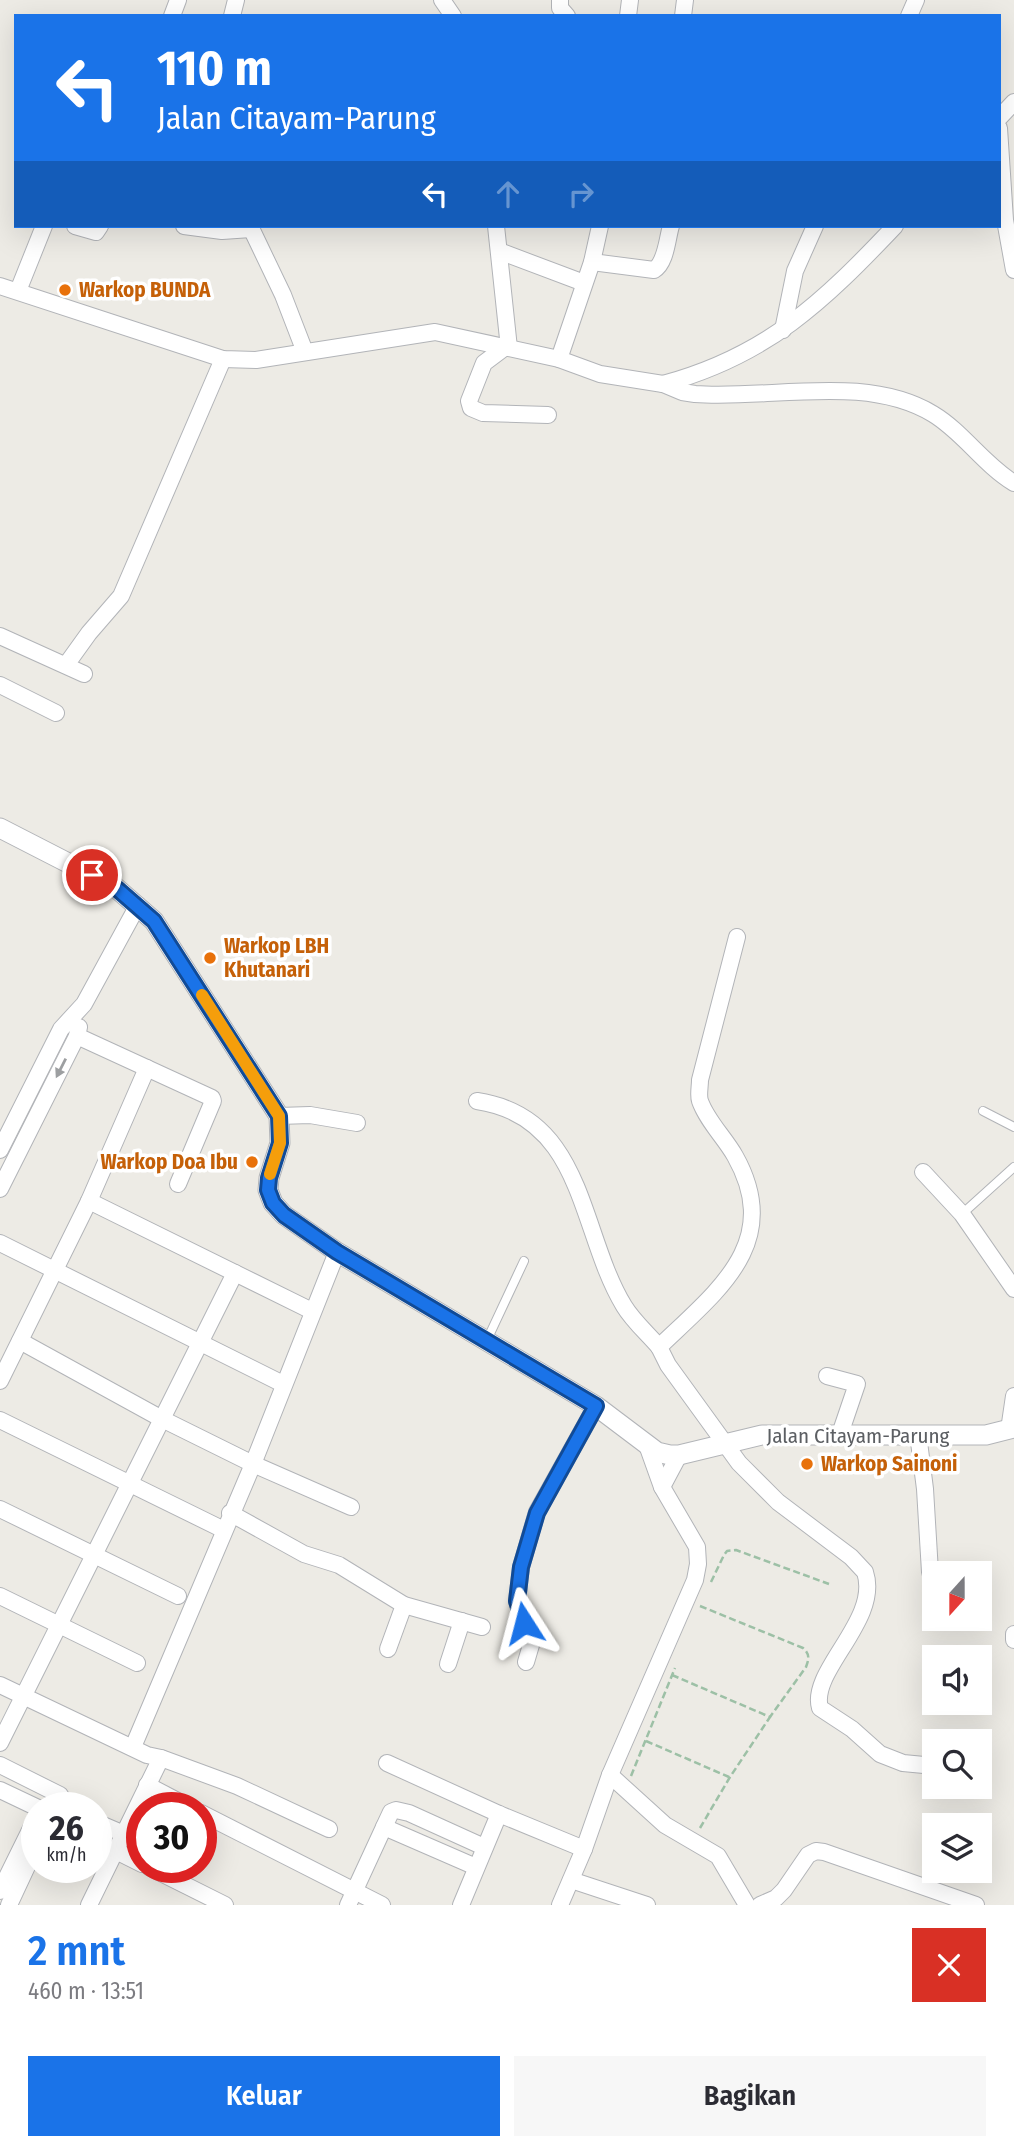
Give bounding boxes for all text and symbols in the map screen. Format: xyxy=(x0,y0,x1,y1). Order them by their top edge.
text: 110 m xyxy=(157,39,272,98)
icon: left xyxy=(42,42,133,133)
text: Jalan Citayam-Parung xyxy=(157,99,436,137)
icon: left xyxy=(416,175,454,213)
icon: ahead xyxy=(489,175,527,213)
icon: right xyxy=(562,175,600,213)
place label: Warkop BUNDA xyxy=(79,277,211,303)
marker: Warkop BUNDA xyxy=(57,282,73,298)
pin xyxy=(62,845,122,905)
icon: arrive xyxy=(73,856,111,894)
place label: Warkop LBH Khutanari xyxy=(224,933,329,983)
marker: Warkop LBH Khutanari xyxy=(202,950,218,966)
one-way arrow xyxy=(55,1058,66,1078)
place label: Warkop Doa Ibu xyxy=(101,1149,238,1175)
marker: Warkop Doa Ibu xyxy=(244,1154,260,1170)
street label: Jalan Citayam-Parung xyxy=(767,1423,950,1449)
place label: Warkop Sainoni xyxy=(821,1451,958,1477)
marker: Warkop Sainoni xyxy=(799,1456,815,1472)
north arrow xyxy=(922,1561,992,1631)
map controls xyxy=(922,1561,992,1883)
position arrow xyxy=(487,1586,561,1660)
button: sound xyxy=(922,1645,992,1715)
button: search xyxy=(922,1729,992,1799)
speed limit sign: 30 xyxy=(126,1792,217,1883)
text: 26 xyxy=(49,1807,84,1849)
button: layers xyxy=(922,1813,992,1883)
text: km/h xyxy=(46,1844,87,1866)
text: 2 mnt xyxy=(28,1926,125,1976)
button: close xyxy=(912,1928,986,2002)
text: 460 m · 13:51 xyxy=(28,1977,144,2005)
button: Keluar xyxy=(28,2056,500,2136)
button: Bagikan xyxy=(514,2056,986,2136)

